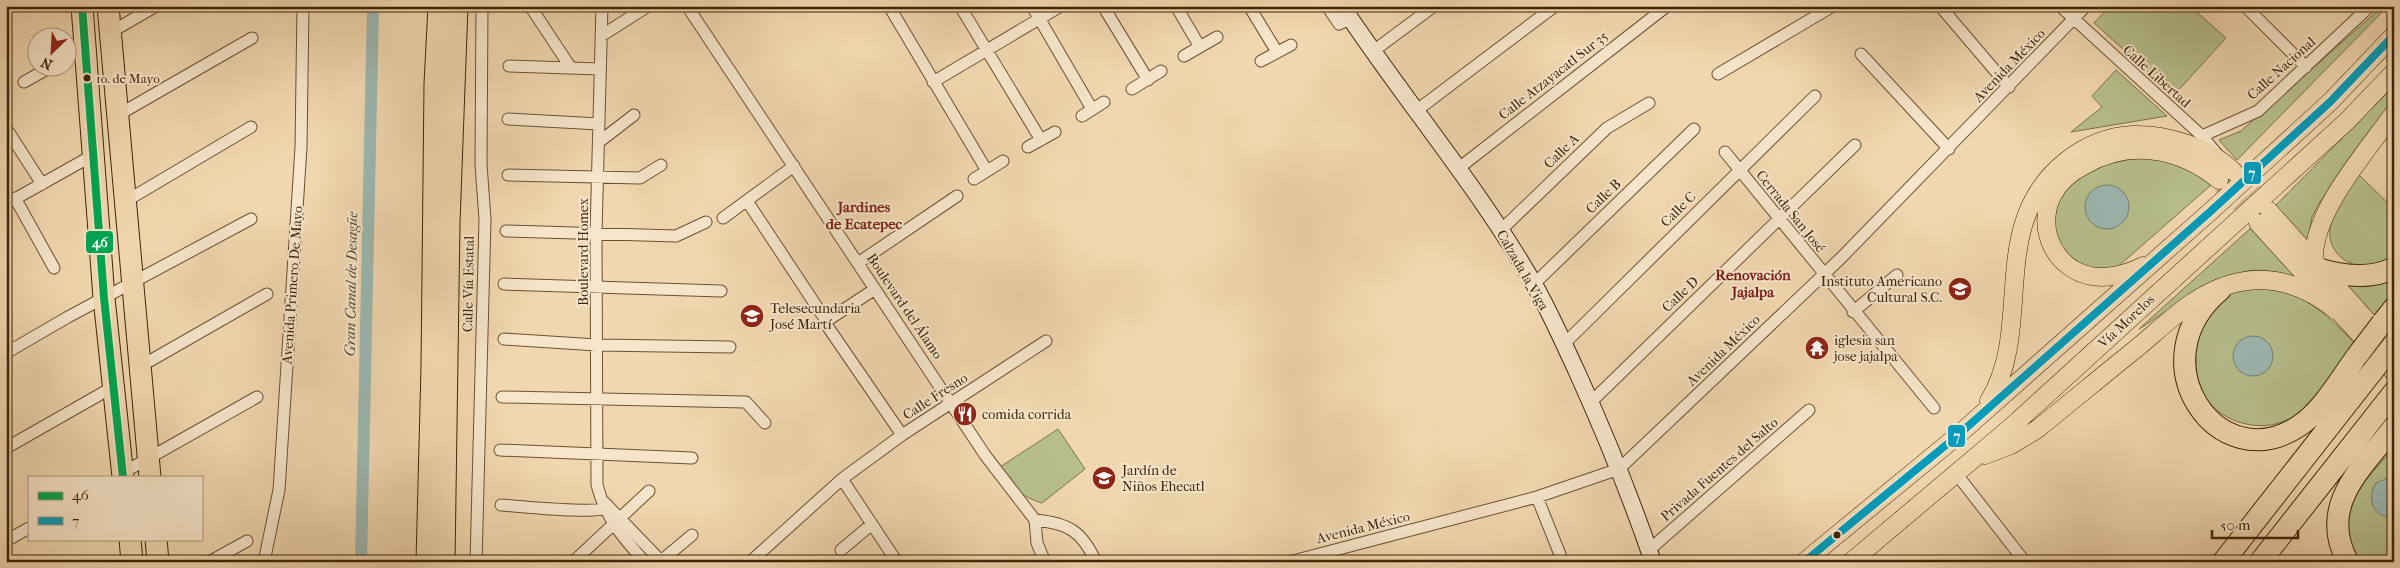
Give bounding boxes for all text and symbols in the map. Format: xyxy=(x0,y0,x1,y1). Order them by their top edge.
street label: Avenida México xyxy=(1969,25,2049,106)
street label: Calle Atzayacatl Sur 35 xyxy=(1495,27,1611,123)
north arrow xyxy=(28,28,78,78)
street label: Calle Nacional xyxy=(2244,33,2319,103)
street label: Calle Libertad xyxy=(2119,42,2194,111)
text: N xyxy=(38,53,55,73)
place label: 1o. de Mayo xyxy=(96,71,160,86)
marker: 1o. de Mayo xyxy=(82,73,92,83)
street label: Calle A xyxy=(1540,130,1583,172)
line badge: 7 xyxy=(2243,161,2262,185)
text: 7 xyxy=(2248,165,2256,182)
street label: Cerrada San José xyxy=(1752,167,1829,256)
street label: Calle B xyxy=(1582,175,1625,217)
street label: Calle C xyxy=(1657,188,1700,231)
street label: Boulevard Homex xyxy=(575,197,592,306)
district label: Jardines de Ecatepec xyxy=(826,198,903,233)
street label: Avenida Primero De Mayo xyxy=(278,205,307,366)
water label: Gran Canal de Desagüe xyxy=(341,210,361,357)
street label: Calzada la Viga xyxy=(1493,227,1553,314)
line badge: 46 xyxy=(85,230,114,254)
text: 46 xyxy=(91,234,108,251)
street label: Calle Vía Estatal xyxy=(459,236,478,332)
street label: Boulevard del Álamo xyxy=(863,250,947,362)
district label: Renovación Jajalpa xyxy=(1715,266,1791,301)
street label: Calle D xyxy=(1659,273,1702,316)
place label: Instituto Americano Cultural S.C. xyxy=(1821,273,1942,306)
school or university icon: Instituto Americano Cultural S.C. xyxy=(1947,276,1973,302)
street label: Vía Morelos xyxy=(2094,291,2158,352)
place label: Telesecundaria José Martí xyxy=(769,300,861,333)
school or university icon: Telesecundaria José Martí xyxy=(739,303,765,329)
street label: Avenida México xyxy=(1682,311,1764,390)
place label: iglesia san jose jajalpa xyxy=(1832,332,1898,365)
temple icon: iglesia san jose jajalpa xyxy=(1804,335,1830,361)
street label: Calle Fresno xyxy=(900,369,971,424)
restaurant icon: comida corrida xyxy=(952,401,978,427)
place label: comida corrida xyxy=(982,406,1072,423)
street label: Privada Fuentes del Salto xyxy=(1657,414,1782,525)
line badge: 7 xyxy=(1947,424,1966,448)
text: 7 xyxy=(1953,428,1961,445)
place label: Jardín de Niños Ehecatl xyxy=(1121,462,1205,495)
school or university icon: Jardín de Niños Ehecatl xyxy=(1091,465,1117,491)
legend xyxy=(28,476,202,540)
text: 46 xyxy=(72,486,90,504)
street label: Avenida México xyxy=(1314,508,1412,548)
scale bar xyxy=(2212,508,2299,540)
text: 7 xyxy=(72,512,79,530)
text: 50 m xyxy=(2220,516,2251,534)
unlabelled marker xyxy=(1832,530,1842,540)

